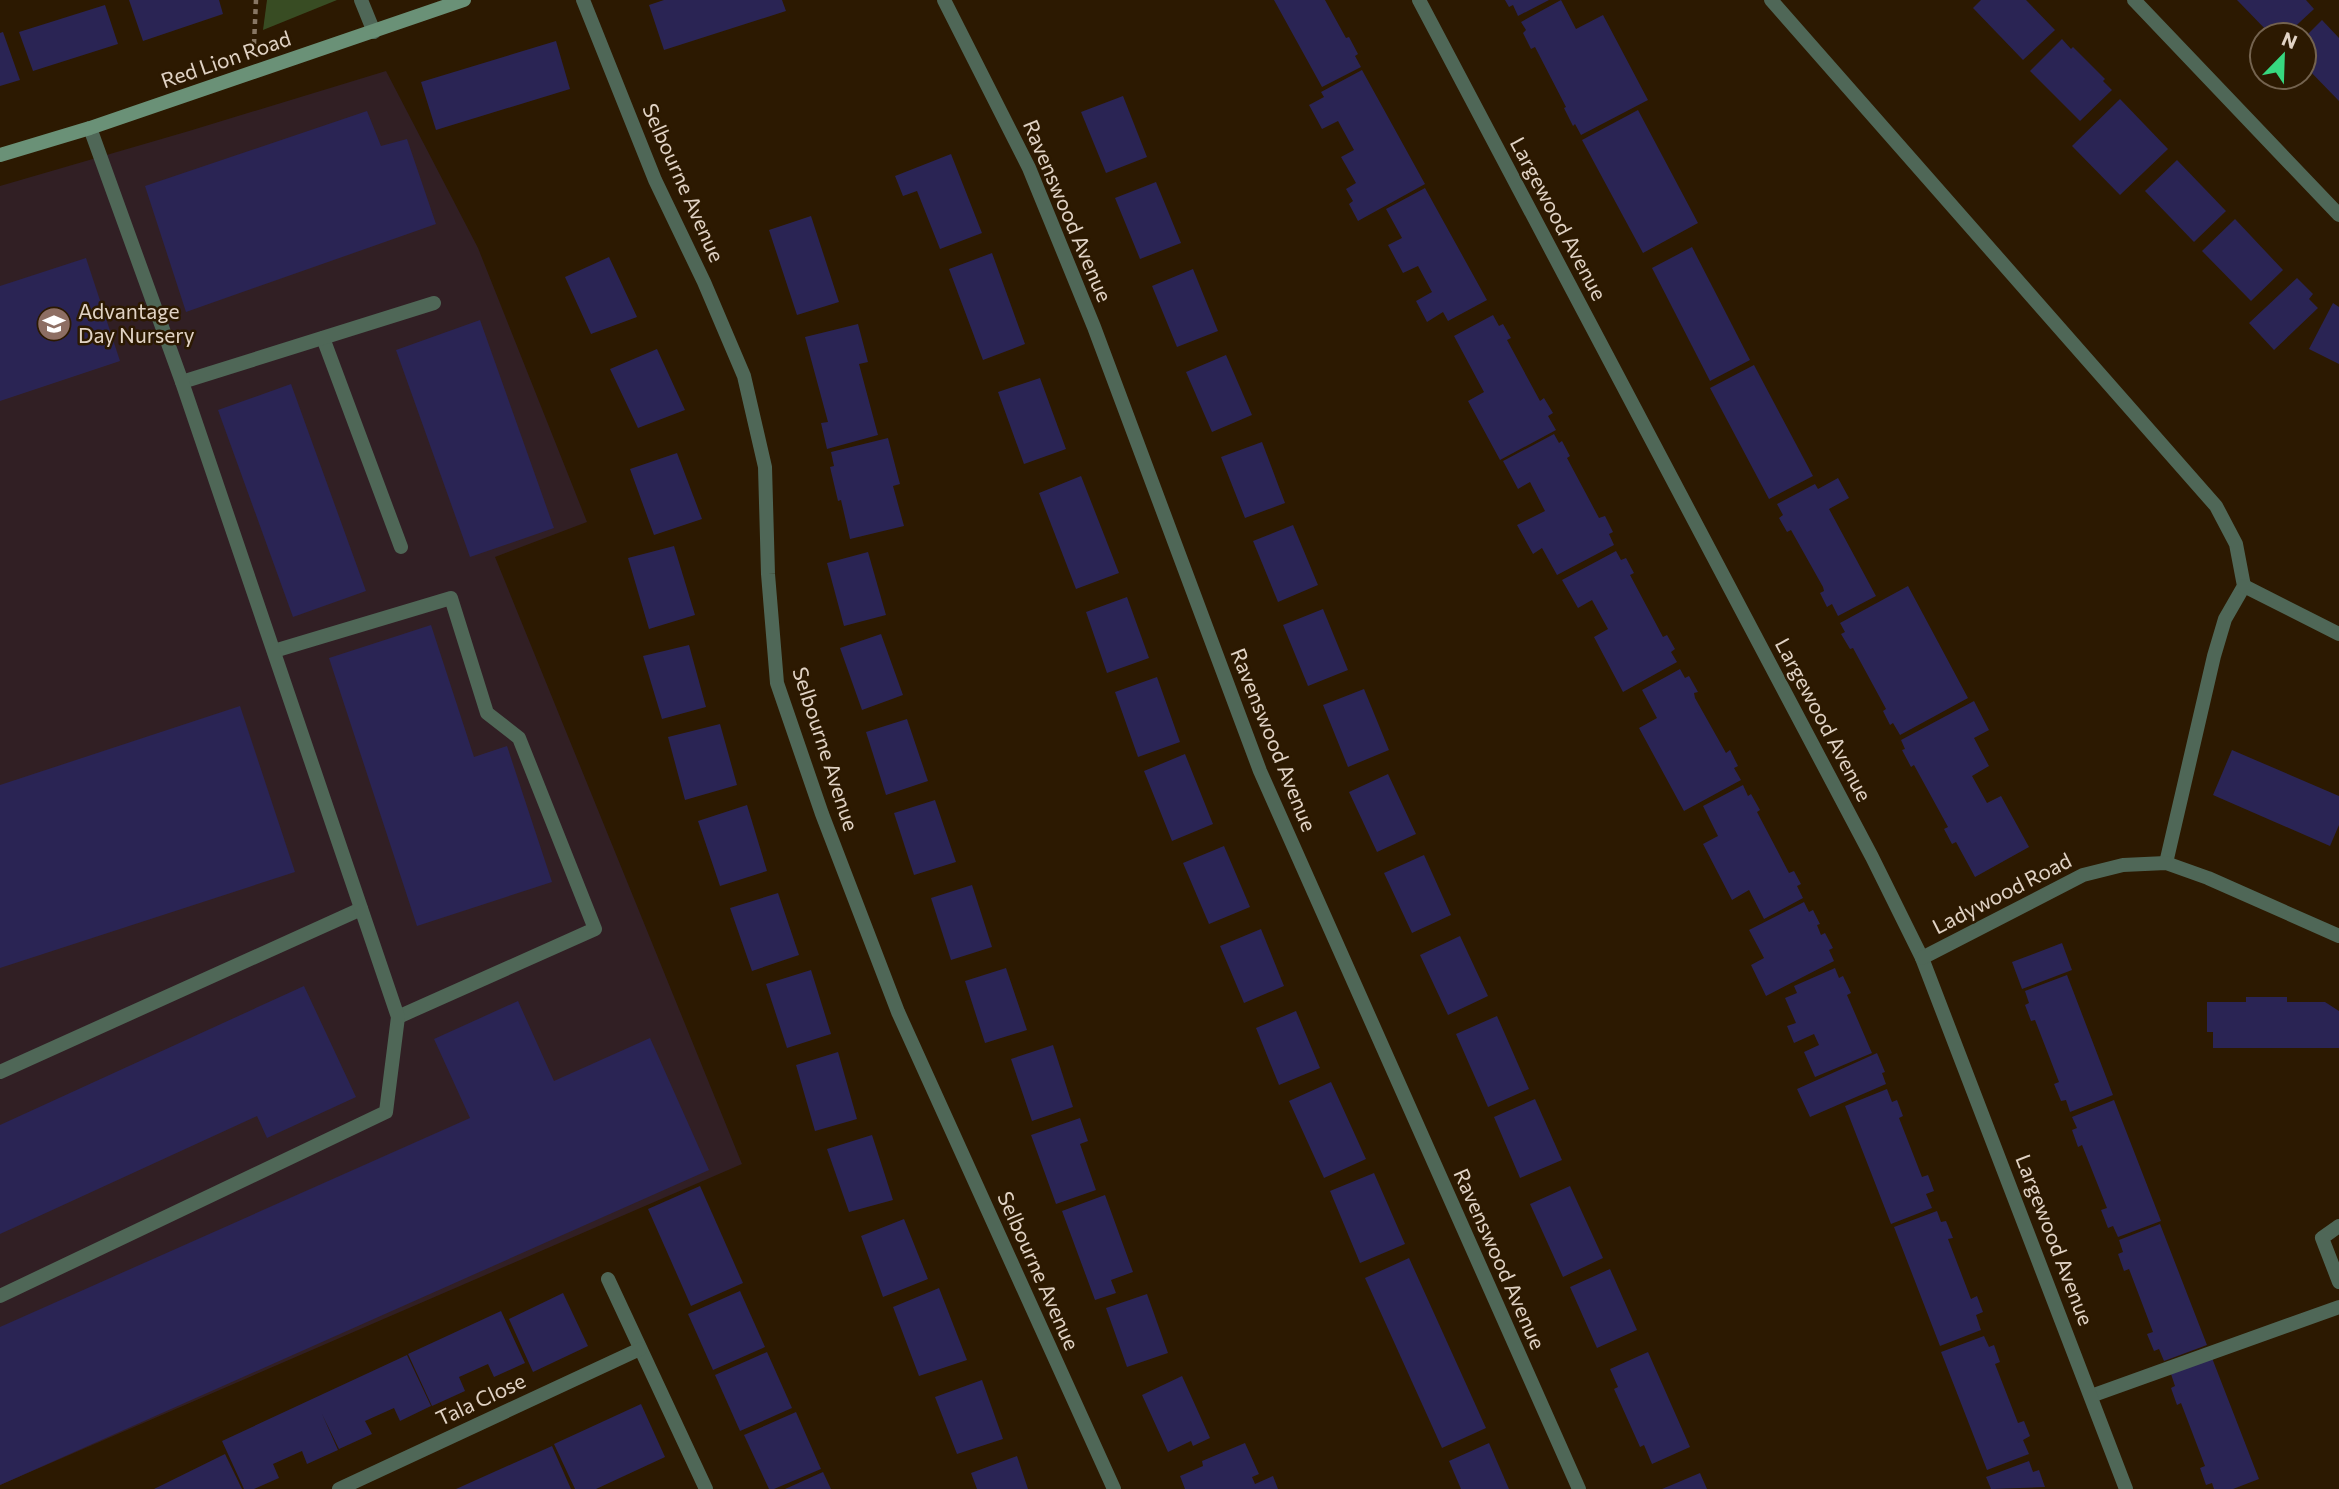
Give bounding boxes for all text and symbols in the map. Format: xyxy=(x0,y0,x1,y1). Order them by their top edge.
north arrow xyxy=(2248,21,2318,91)
street label: Red Lion Road xyxy=(157,25,294,92)
text: N xyxy=(2279,27,2301,53)
street label: Selbourne Avenue xyxy=(638,99,731,266)
street label: Ravenswood Avenue xyxy=(1019,116,1118,305)
street label: Largewood Avenue xyxy=(1506,132,1613,304)
place label: Advantage Day Nursery xyxy=(78,298,195,347)
school or university icon: Advantage Day Nursery xyxy=(35,305,73,343)
street label: Largewood Avenue xyxy=(1771,633,1878,805)
street label: Ravenswood Avenue xyxy=(1226,644,1323,835)
street label: Selbourne Avenue xyxy=(788,663,865,834)
street label: Ladywood Road xyxy=(1928,847,2075,938)
street label: Largewood Avenue xyxy=(2011,1150,2100,1328)
street label: Ravenswood Avenue xyxy=(1449,1164,1552,1353)
street label: Selbourne Avenue xyxy=(993,1187,1086,1354)
street label: Tala Close xyxy=(432,1367,529,1430)

